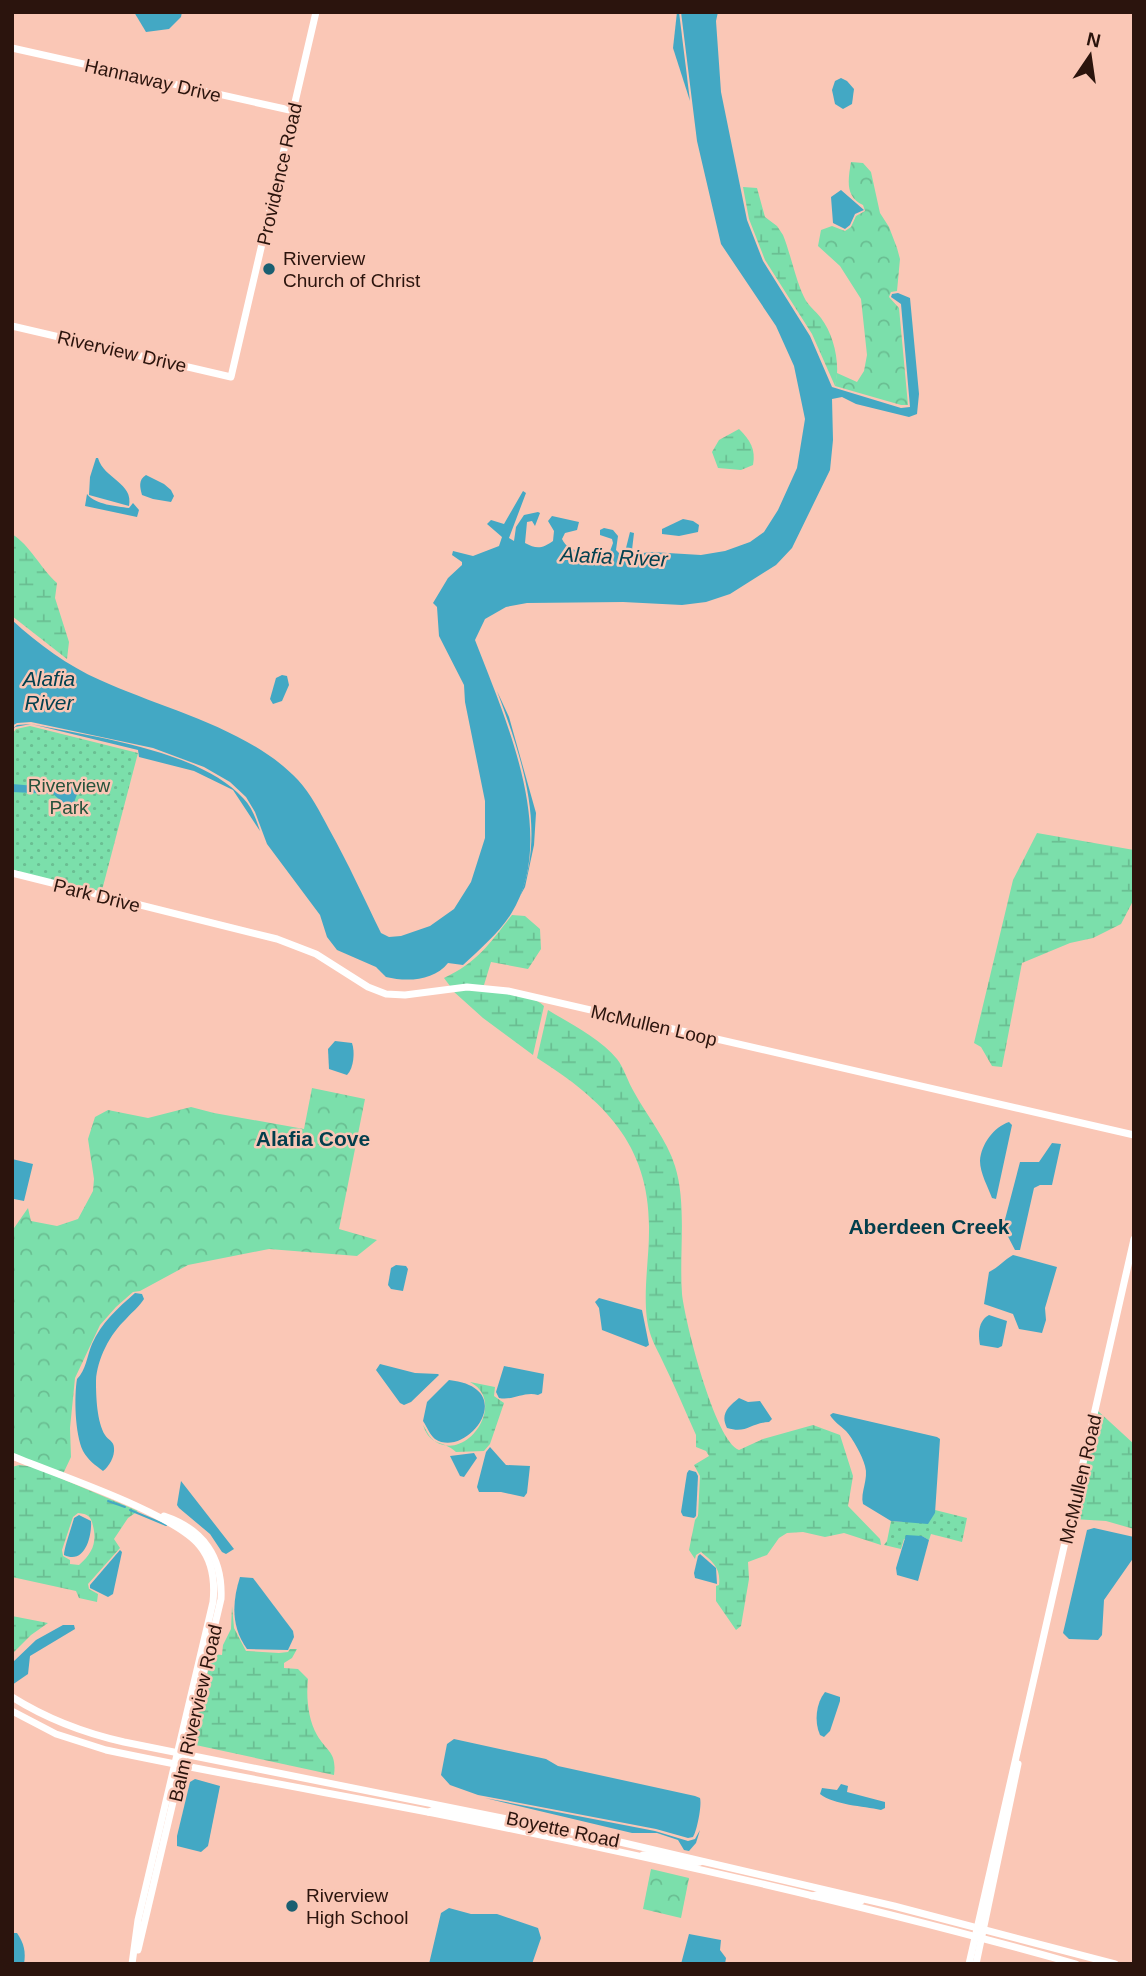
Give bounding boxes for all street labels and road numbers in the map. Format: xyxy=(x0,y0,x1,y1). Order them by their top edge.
street label: Hannaway Drive xyxy=(83,55,223,106)
street label: Providence Road xyxy=(253,101,306,247)
street label: Riverview Drive xyxy=(55,326,189,377)
street label: Park Drive xyxy=(51,875,142,916)
street label: McMullen Loop xyxy=(589,1001,719,1050)
street label: McMullen Road xyxy=(1055,1412,1106,1546)
street label: Balm Riverview Road xyxy=(165,1622,226,1804)
street label: Boyette Road xyxy=(504,1807,621,1852)

